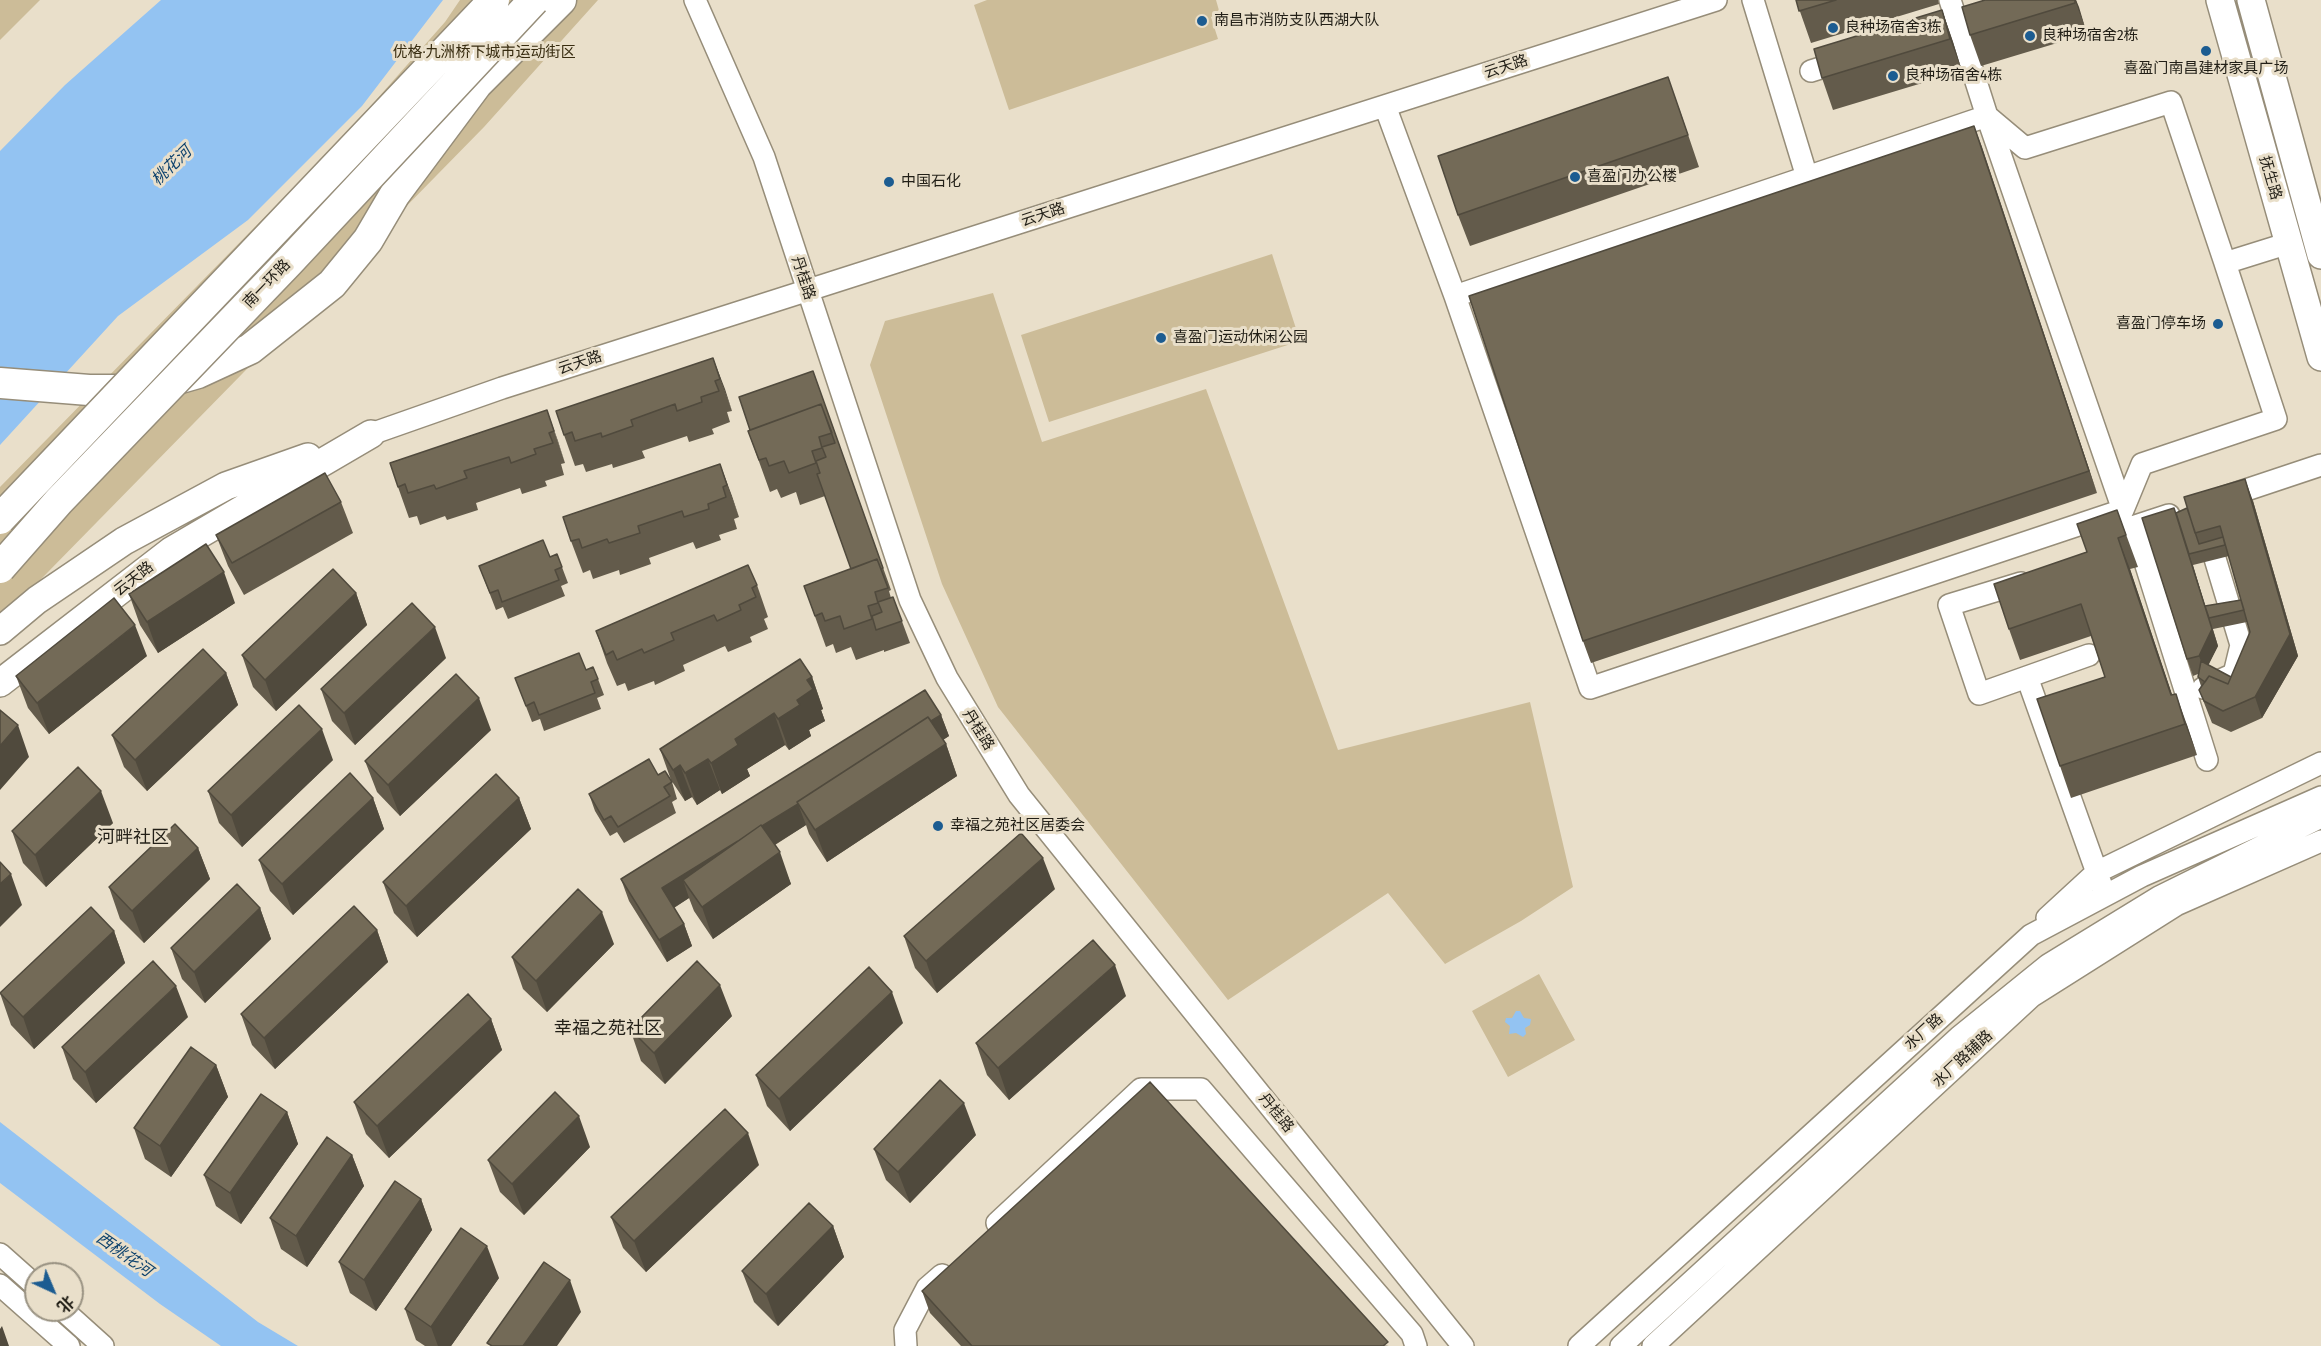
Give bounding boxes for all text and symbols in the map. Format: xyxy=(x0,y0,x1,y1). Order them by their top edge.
place label: 南昌市消防支队西湖大队 xyxy=(1214,12,1379,30)
marker: 南昌市消防支队西湖大队 xyxy=(1195,14,1209,28)
place label: 良种场宿舍3栋 xyxy=(1845,19,1942,37)
marker: 良种场宿舍3栋 xyxy=(1826,21,1840,35)
place label: 良种场宿舍2栋 xyxy=(2042,27,2139,45)
marker: 良种场宿舍2栋 xyxy=(2023,29,2037,43)
park label: 优格·九洲桥下城市运动街区 xyxy=(392,44,576,62)
marker: 喜盈门南昌建材家具广场 xyxy=(2199,44,2213,58)
street label: 云天路 xyxy=(1482,51,1530,83)
place label: 喜盈门南昌建材家具广场 xyxy=(2124,60,2288,78)
place label: 良种场宿舍4栋 xyxy=(1905,67,2002,85)
marker: 良种场宿舍4栋 xyxy=(1886,69,1900,83)
water label: 桃花河 xyxy=(148,142,196,190)
street label: 抚生路 xyxy=(2255,154,2285,202)
place label: 喜盈门办公楼 xyxy=(1587,168,1677,186)
marker: 喜盈门办公楼 xyxy=(1568,170,1582,184)
place label: 中国石化 xyxy=(901,173,961,191)
marker: 中国石化 xyxy=(882,175,896,189)
street label: 云天路 xyxy=(1019,199,1067,231)
street label: 丹桂路 xyxy=(787,254,819,302)
street label: 南一环路 xyxy=(240,256,294,312)
place label: 喜盈门停车场 xyxy=(2116,315,2206,333)
marker: 喜盈门停车场 xyxy=(2211,317,2225,331)
place label: 喜盈门运动休闲公园 xyxy=(1173,329,1308,347)
marker: 喜盈门运动休闲公园 xyxy=(1154,331,1168,345)
street label: 云天路 xyxy=(556,347,604,379)
street label: 云天路 xyxy=(111,558,157,600)
street label: 丹桂路 xyxy=(958,706,998,754)
place label: 幸福之苑社区居委会 xyxy=(950,817,1085,835)
marker: 幸福之苑社区居委会 xyxy=(931,819,945,833)
district label: 河畔社区 xyxy=(97,827,169,849)
street label: 水厂路 xyxy=(1901,1010,1947,1054)
district label: 幸福之苑社区 xyxy=(554,1018,662,1040)
street label: 水厂路辅路 xyxy=(1929,1027,1997,1091)
street label: 丹桂路 xyxy=(1255,1090,1297,1136)
water label: 西桃花河 xyxy=(92,1229,156,1281)
north arrow xyxy=(24,1262,84,1322)
text: 北 xyxy=(53,1291,78,1316)

